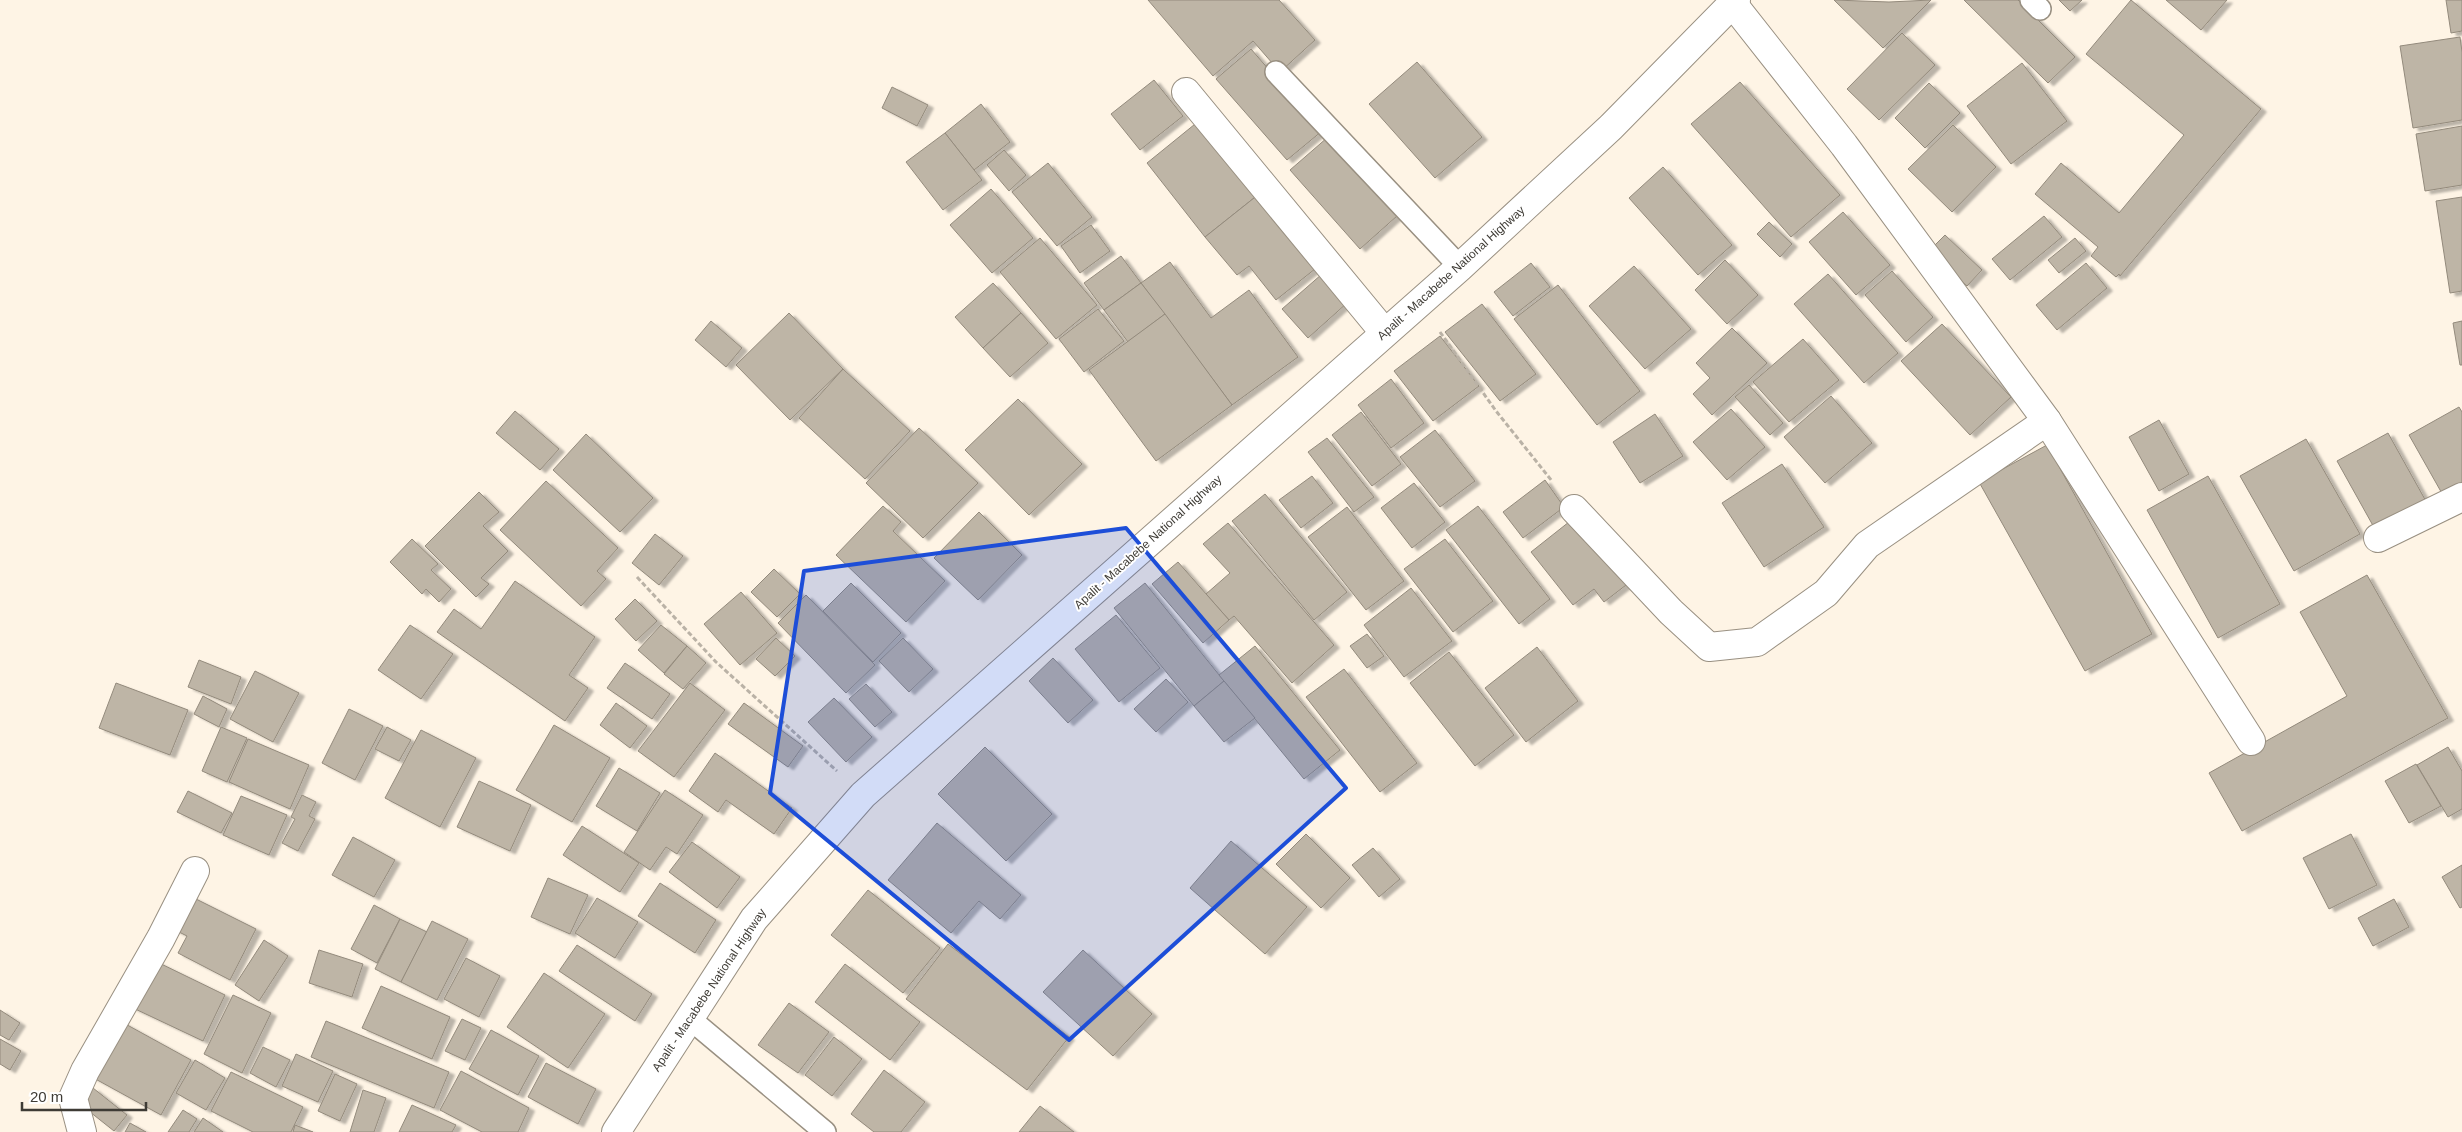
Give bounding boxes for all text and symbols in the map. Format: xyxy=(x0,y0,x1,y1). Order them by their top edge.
street label: Apalit - Macabebe National Highway xyxy=(1374,203,1528,343)
street label: Apalit - Macabebe National Highway xyxy=(1071,472,1225,612)
street label: Apalit - Macabebe National Highway xyxy=(649,906,769,1074)
scale bar xyxy=(22,1080,146,1112)
text: 20 m xyxy=(30,1088,63,1105)

